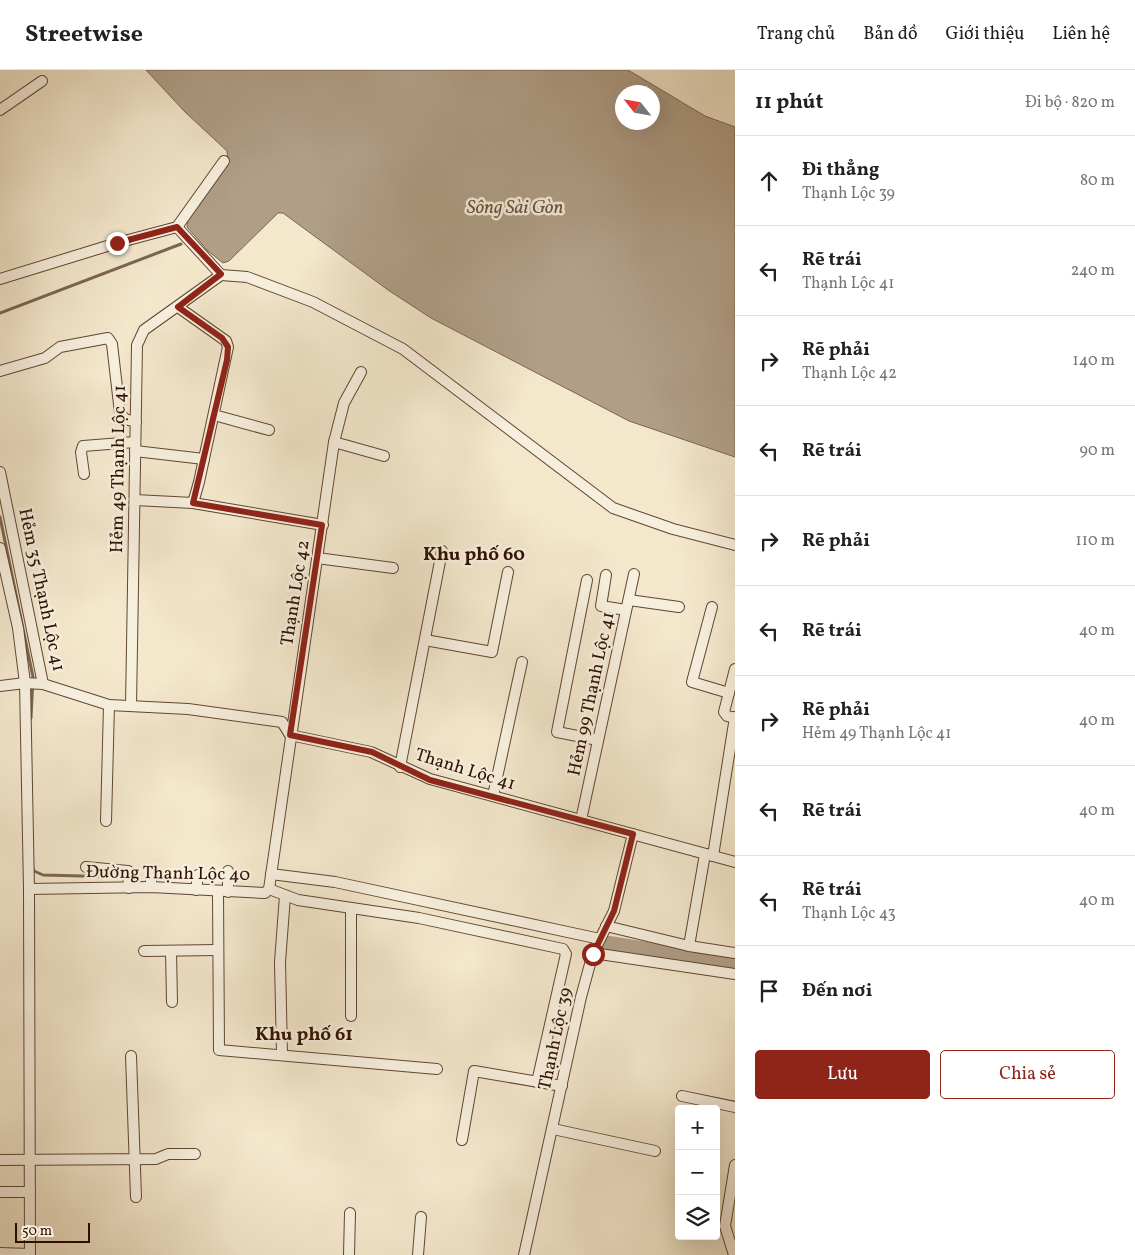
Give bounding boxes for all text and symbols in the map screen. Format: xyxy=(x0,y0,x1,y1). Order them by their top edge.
text: Streetwise xyxy=(25,18,143,52)
text: Trang chủ xyxy=(757,22,835,47)
text: Bản đồ xyxy=(863,22,918,47)
text: Giới thiệu xyxy=(946,22,1024,47)
text: Liên hệ xyxy=(1052,22,1110,47)
north arrow xyxy=(615,85,660,130)
text: 11 phút xyxy=(755,88,823,117)
text: Đi bộ · 820 m xyxy=(1025,92,1115,114)
text: Đi thẳng xyxy=(802,157,879,183)
icon: ahead xyxy=(755,167,783,195)
text: 80 m xyxy=(1080,170,1115,192)
text: Thạnh Lộc 39 xyxy=(802,183,895,205)
water label: Sông Sài Gòn xyxy=(467,195,563,221)
route end xyxy=(106,232,129,255)
text: Rẽ trái xyxy=(802,247,862,273)
icon: left xyxy=(755,257,783,285)
text: 240 m xyxy=(1071,260,1115,282)
text: Thạnh Lộc 41 xyxy=(802,273,894,295)
text: Rẽ phải xyxy=(802,337,870,363)
icon: right xyxy=(755,347,783,375)
text: 140 m xyxy=(1073,350,1115,372)
text: Thạnh Lộc 42 xyxy=(802,363,897,385)
street label: Hẻm 49 Thạnh Lộc 41 xyxy=(105,385,133,553)
icon: left xyxy=(755,437,783,465)
text: Rẽ trái xyxy=(802,438,862,464)
text: 90 m xyxy=(1079,440,1115,462)
street label: Hẻm 35 Thạnh Lộc 41 xyxy=(11,506,71,674)
icon: right xyxy=(755,527,783,555)
text: Rẽ phải xyxy=(802,528,870,554)
text: 110 m xyxy=(1076,530,1115,552)
street label: Thạnh Lộc 42 xyxy=(275,538,317,648)
district label: Khu phố 60 xyxy=(423,542,525,568)
street label: Hẻm 99 Thạnh Lộc 41 xyxy=(562,609,622,779)
icon: left xyxy=(755,617,783,645)
text: Rẽ trái xyxy=(802,618,862,644)
text: 40 m xyxy=(1079,620,1115,642)
text: Rẽ phải xyxy=(802,697,870,723)
icon: right xyxy=(755,707,783,735)
text: 40 m xyxy=(1079,710,1115,732)
text: Hẻm 49 Thạnh Lộc 41 xyxy=(802,723,952,745)
street label: Thạnh Lộc 41 xyxy=(412,743,518,797)
icon: left xyxy=(755,797,783,825)
text: Rẽ trái xyxy=(802,798,862,824)
text: 40 m xyxy=(1079,800,1115,822)
street label: Đường Thạnh Lộc 40 xyxy=(86,860,250,888)
text: Rẽ trái xyxy=(802,877,862,903)
icon: left xyxy=(755,887,783,915)
text: 40 m xyxy=(1079,890,1115,912)
text: Thạnh Lộc 43 xyxy=(802,903,896,925)
route start xyxy=(582,943,605,966)
icon: arrive xyxy=(755,977,783,1005)
text: Đến nơi xyxy=(802,978,872,1004)
street label: Thạnh Lộc 39 xyxy=(533,985,579,1093)
district label: Khu phố 61 xyxy=(255,1022,353,1048)
button: Lưu xyxy=(755,1050,930,1099)
button: Chia sẻ xyxy=(940,1050,1115,1099)
map controls xyxy=(675,1105,720,1240)
button: + xyxy=(675,1105,720,1150)
button: − xyxy=(675,1150,720,1195)
button: layers xyxy=(675,1195,720,1240)
scale bar xyxy=(15,1220,90,1243)
text: 50 m xyxy=(22,1222,52,1241)

